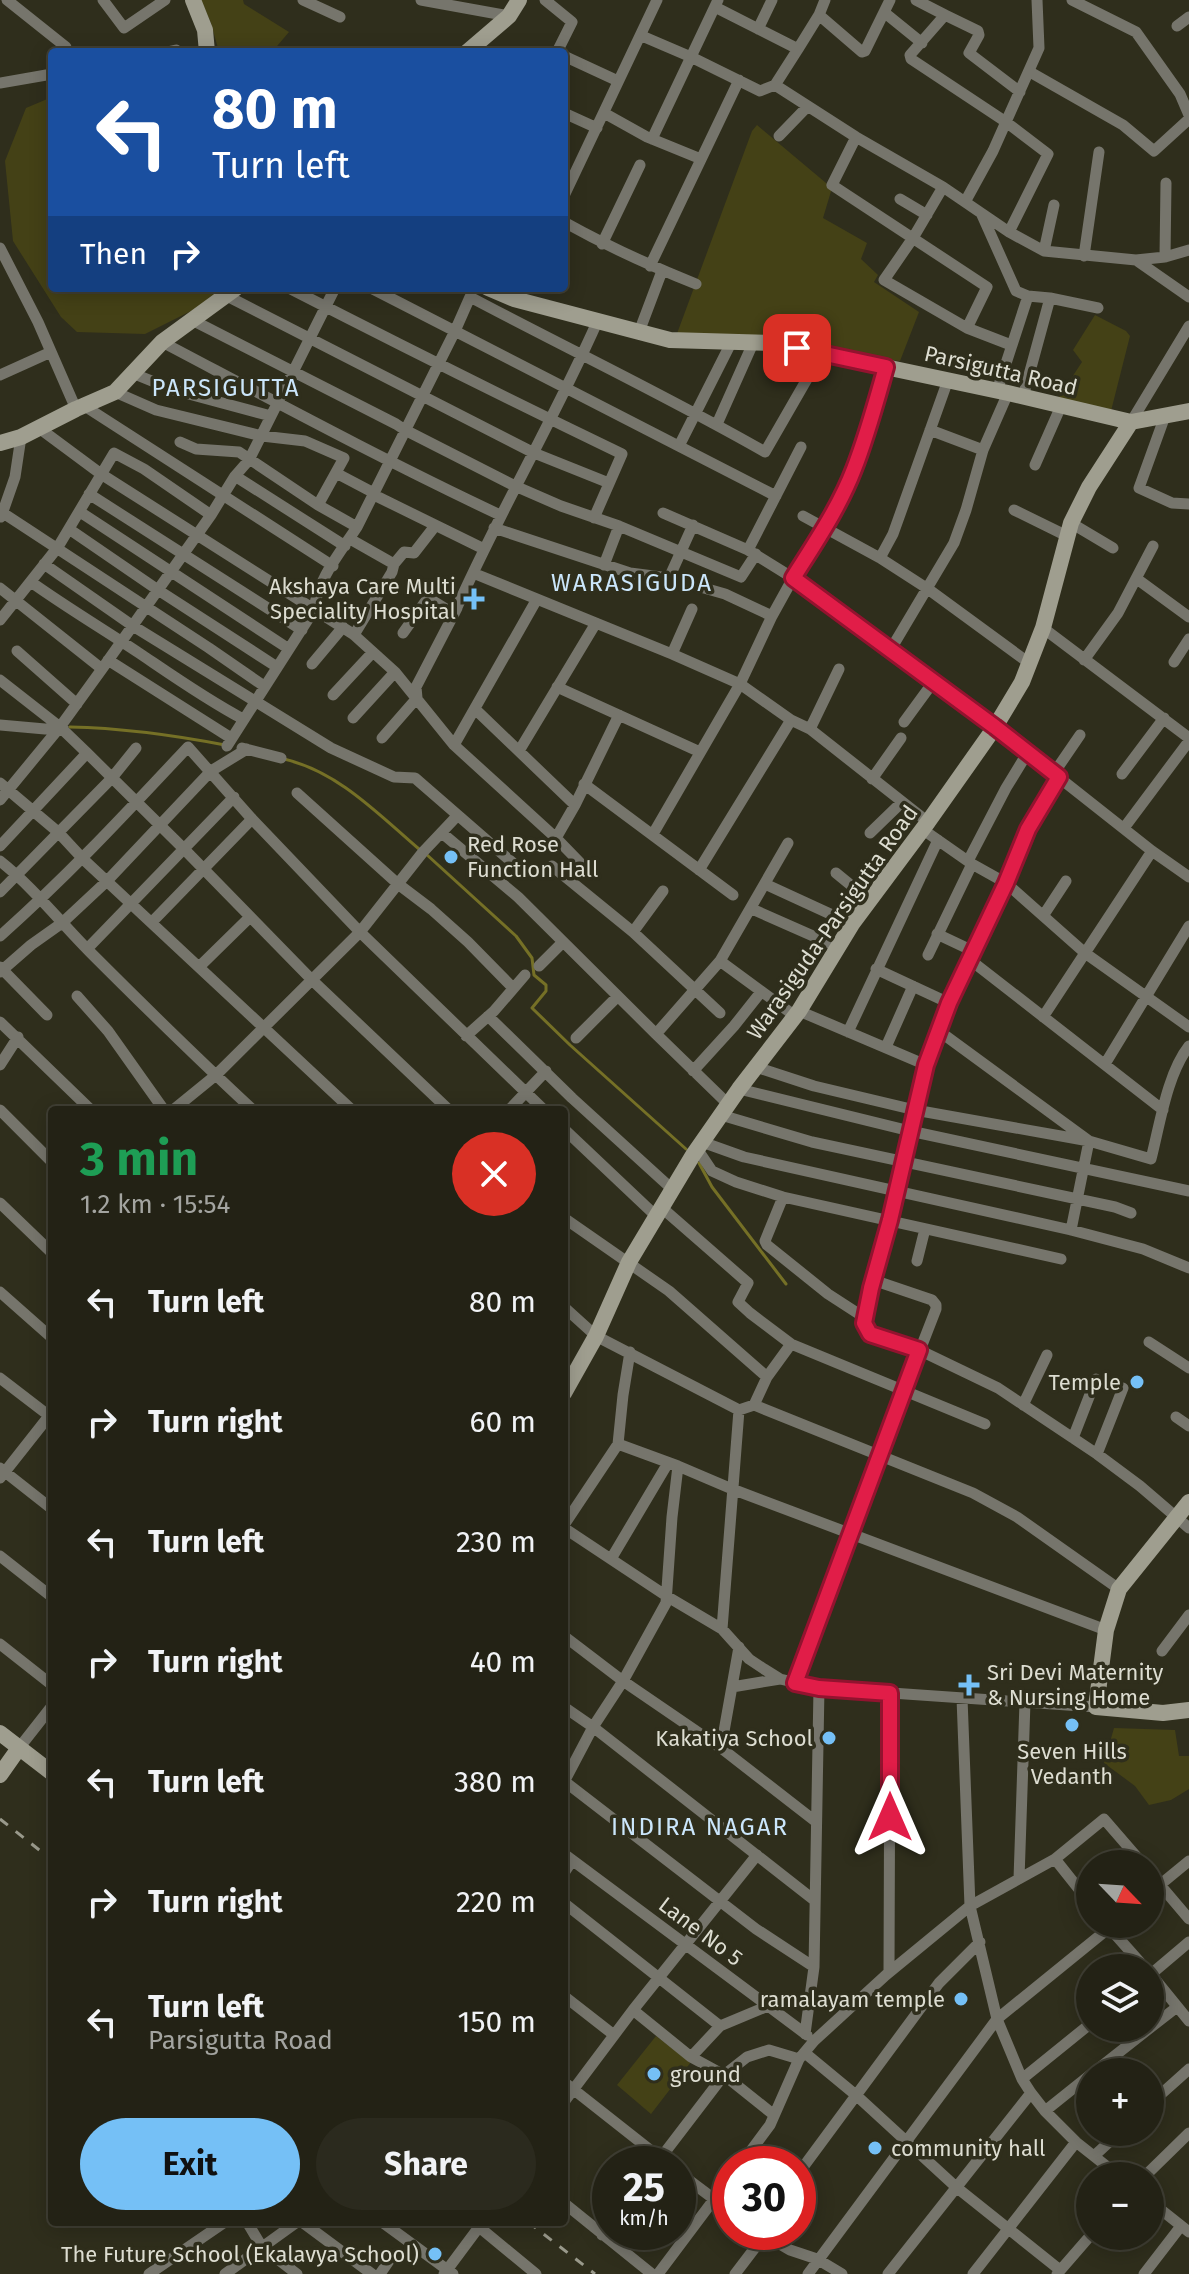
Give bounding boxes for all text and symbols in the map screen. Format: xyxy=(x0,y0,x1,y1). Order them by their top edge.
text: 80 m xyxy=(212,76,338,143)
icon: left xyxy=(80,80,184,184)
text: Turn left xyxy=(212,144,350,188)
icon: right xyxy=(163,232,207,276)
text: Then xyxy=(80,236,147,272)
pin xyxy=(763,314,831,382)
icon: arrive xyxy=(775,326,819,370)
street label: Parsigutta Road xyxy=(922,340,1080,401)
district label: PARSIGUTTA xyxy=(151,374,301,402)
district label: WARASIGUDA xyxy=(551,569,713,597)
place label: Akshaya Care Multi Speciality Hospital xyxy=(269,573,456,625)
marker: Akshaya Care Multi Speciality Hospital xyxy=(463,588,485,610)
street label: Warasiguda-Parsigutta Road xyxy=(741,800,924,1045)
place label: Red Rose Function Hall xyxy=(467,831,599,883)
marker: Red Rose Function Hall xyxy=(442,848,460,866)
text: 3 min xyxy=(80,1130,198,1188)
button: close xyxy=(452,1132,536,1216)
text: 1.2 km · 15:54 xyxy=(80,1189,230,1220)
icon: left xyxy=(80,1280,124,1324)
text: Turn left xyxy=(148,1284,264,1320)
text: 80 m xyxy=(469,1284,536,1320)
place label: Temple xyxy=(1049,1369,1121,1396)
marker: Temple xyxy=(1128,1373,1146,1391)
icon: right xyxy=(80,1400,124,1444)
text: Turn right xyxy=(148,1404,283,1440)
text: 60 m xyxy=(470,1404,536,1440)
icon: left xyxy=(80,1520,124,1564)
text: Turn left xyxy=(148,1524,264,1560)
text: 230 m xyxy=(456,1524,536,1560)
icon: right xyxy=(80,1640,124,1684)
text: Turn right xyxy=(148,1644,283,1680)
text: 40 m xyxy=(470,1644,536,1680)
place label: Sri Devi Maternity & Nursing Home xyxy=(987,1659,1164,1711)
marker: Sri Devi Maternity & Nursing Home xyxy=(958,1674,980,1696)
marker: Seven Hills Vedanth xyxy=(1063,1716,1081,1734)
place label: Kakatiya School xyxy=(655,1725,813,1752)
marker: Kakatiya School xyxy=(820,1729,838,1747)
place label: Seven Hills Vedanth xyxy=(1017,1738,1127,1790)
icon: left xyxy=(80,1760,124,1804)
text: Turn left xyxy=(148,1764,264,1800)
text: 380 m xyxy=(454,1764,536,1800)
position arrow xyxy=(848,1775,932,1859)
district label: INDIRA NAGAR xyxy=(611,1813,789,1841)
north arrow xyxy=(1076,1850,1164,1938)
map controls xyxy=(1076,1850,1164,2250)
icon: right xyxy=(80,1880,124,1924)
text: Turn right xyxy=(148,1884,283,1920)
text: 220 m xyxy=(456,1884,536,1920)
street label: Lane No 5 xyxy=(653,1891,748,1972)
button: layers xyxy=(1076,1954,1164,2042)
place label: ramalayam temple xyxy=(760,1986,945,2013)
text: Turn left xyxy=(148,1989,264,2025)
marker: ramalayam temple xyxy=(952,1990,970,2008)
icon: left xyxy=(80,2000,124,2044)
text: 150 m xyxy=(458,2004,536,2040)
text: Parsigutta Road xyxy=(148,2025,333,2056)
button: + xyxy=(1076,2058,1164,2146)
place label: ground xyxy=(670,2061,741,2088)
marker: ground xyxy=(645,2065,663,2083)
button: Exit xyxy=(80,2118,300,2210)
button: Share xyxy=(316,2118,536,2210)
place label: community hall xyxy=(891,2135,1046,2162)
marker: community hall xyxy=(866,2139,884,2157)
speed limit sign: 30 xyxy=(712,2146,816,2250)
button: − xyxy=(1076,2162,1164,2250)
text: 25 xyxy=(623,2164,665,2212)
text: km/h xyxy=(619,2206,669,2230)
place label: The Future School (Ekalavya School) xyxy=(61,2241,419,2268)
marker: The Future School (Ekalavya School) xyxy=(426,2245,444,2263)

